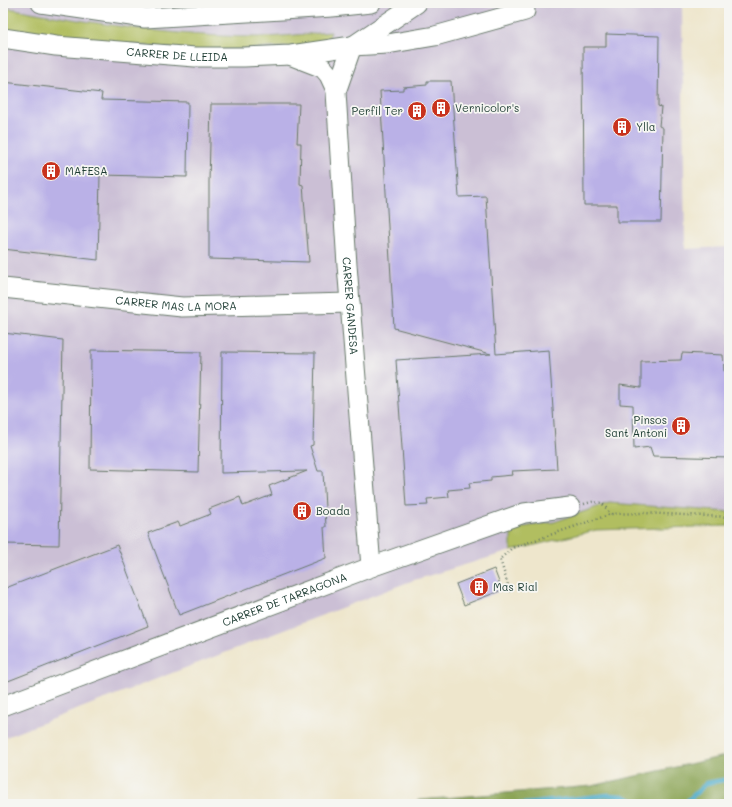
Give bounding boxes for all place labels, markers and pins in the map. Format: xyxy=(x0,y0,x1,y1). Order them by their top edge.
building icon: Vernicolor's xyxy=(430,97,452,119)
building icon: Perfil Ter xyxy=(406,100,428,122)
place label: Vernicolor's xyxy=(455,100,519,115)
place label: Perfil Ter xyxy=(352,103,403,118)
building icon: Ylla xyxy=(611,116,633,138)
place label: Ylla xyxy=(636,119,656,134)
building icon: MAFESA xyxy=(40,160,62,182)
place label: MAFESA xyxy=(65,163,108,178)
place label: Pinsos Sant Antoni xyxy=(605,412,667,440)
building icon: Pinsos Sant Antoni xyxy=(670,415,692,437)
building icon: Boada xyxy=(291,500,313,522)
place label: Boada xyxy=(316,503,350,518)
building icon: Mas Rial xyxy=(468,576,490,598)
place label: Mas Rial xyxy=(493,579,538,594)

